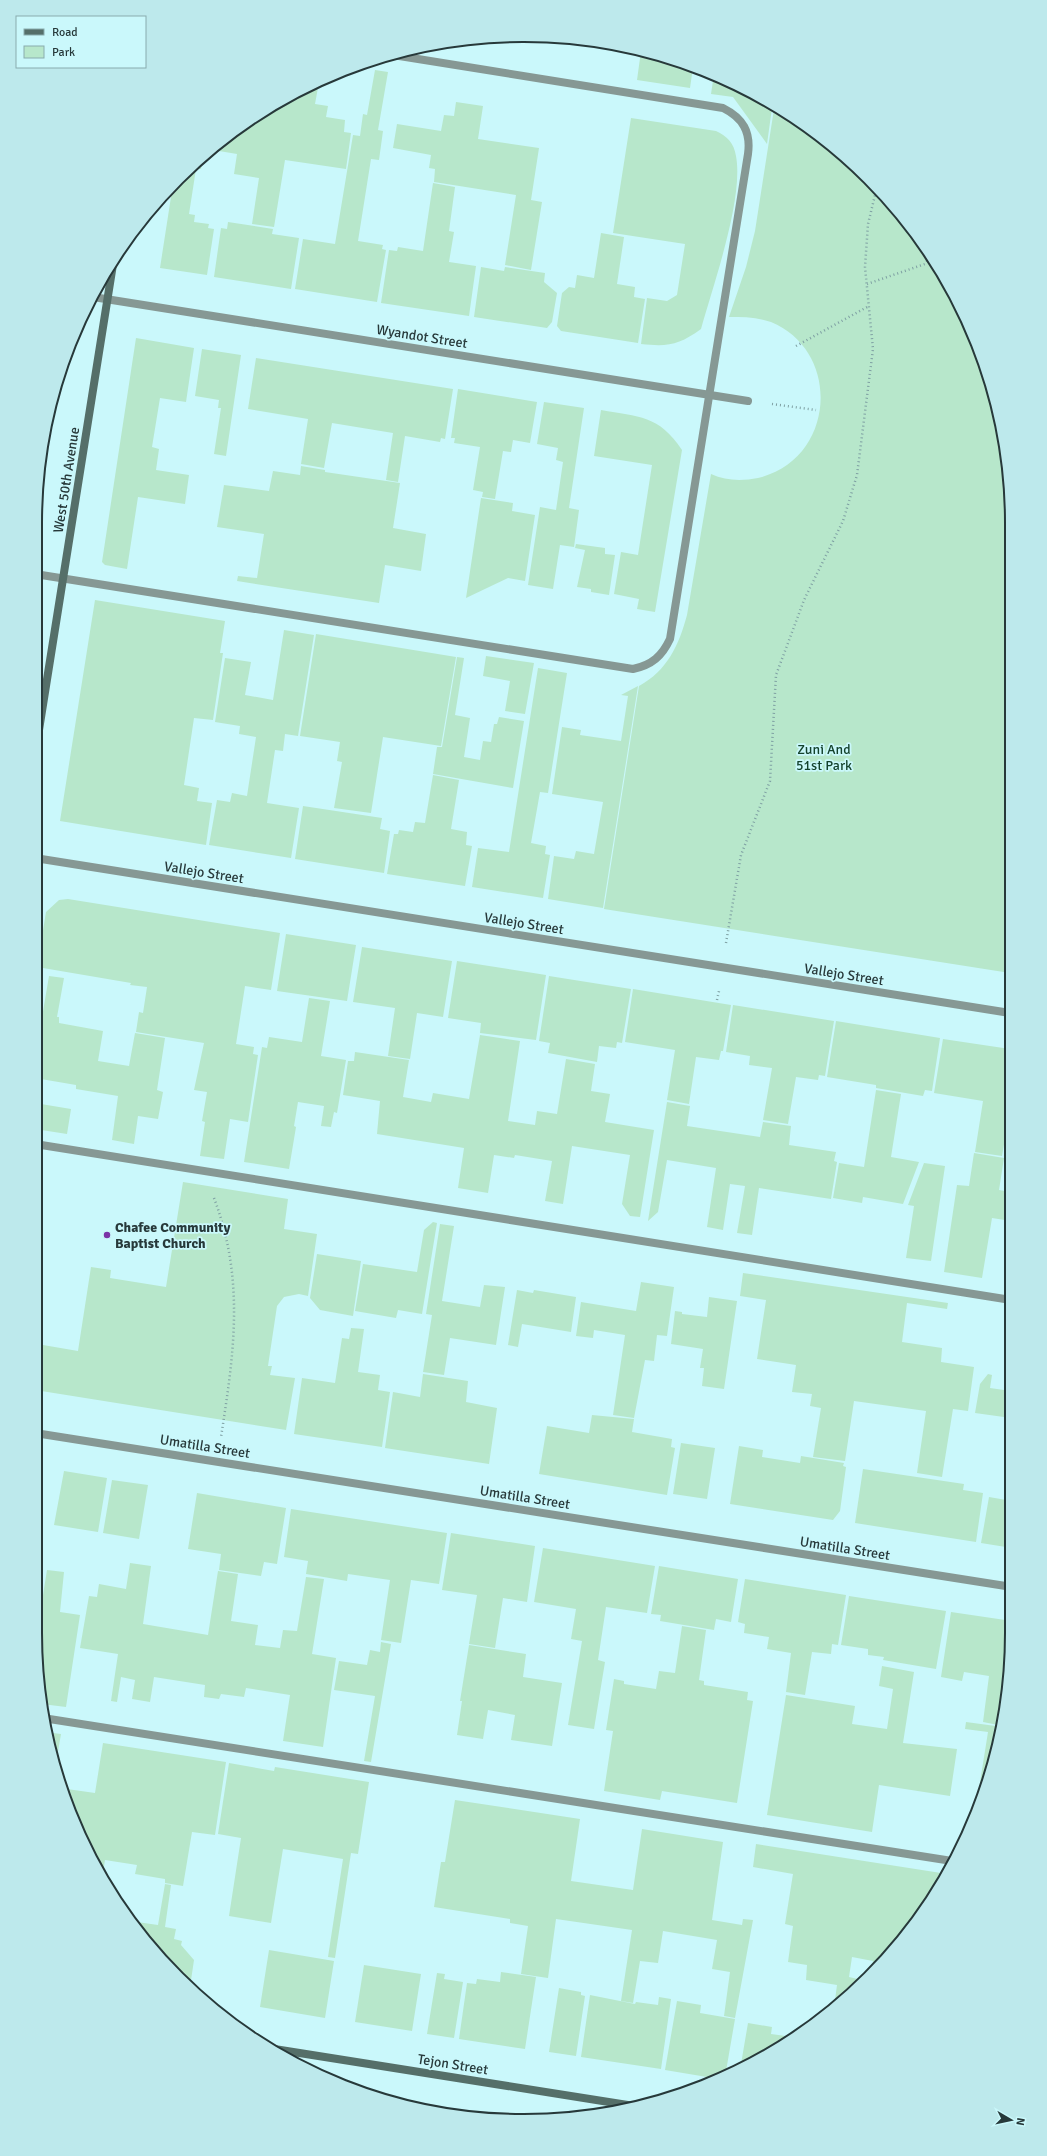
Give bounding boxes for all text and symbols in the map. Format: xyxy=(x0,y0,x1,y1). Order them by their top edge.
legend xyxy=(16,16,146,68)
text: Road xyxy=(52,25,78,40)
text: Park xyxy=(52,45,75,60)
street label: Wyandot Street xyxy=(375,321,469,352)
street label: West 50th Avenue xyxy=(50,426,83,534)
park label: Zuni And 51st Park xyxy=(796,741,852,774)
street label: Vallejo Street xyxy=(163,858,245,887)
street label: Vallejo Street xyxy=(483,909,565,938)
street label: Vallejo Street xyxy=(803,960,885,989)
place label: Chafee Community Baptist Church xyxy=(115,1219,231,1252)
marker: Chafee Community Baptist Church xyxy=(102,1230,112,1240)
street label: Umatilla Street xyxy=(159,1431,251,1462)
street label: Umatilla Street xyxy=(479,1482,571,1513)
street label: Umatilla Street xyxy=(799,1533,891,1564)
street label: Tejon Street xyxy=(416,2051,489,2078)
north arrow xyxy=(991,2100,1031,2140)
text: N xyxy=(1013,2117,1027,2126)

